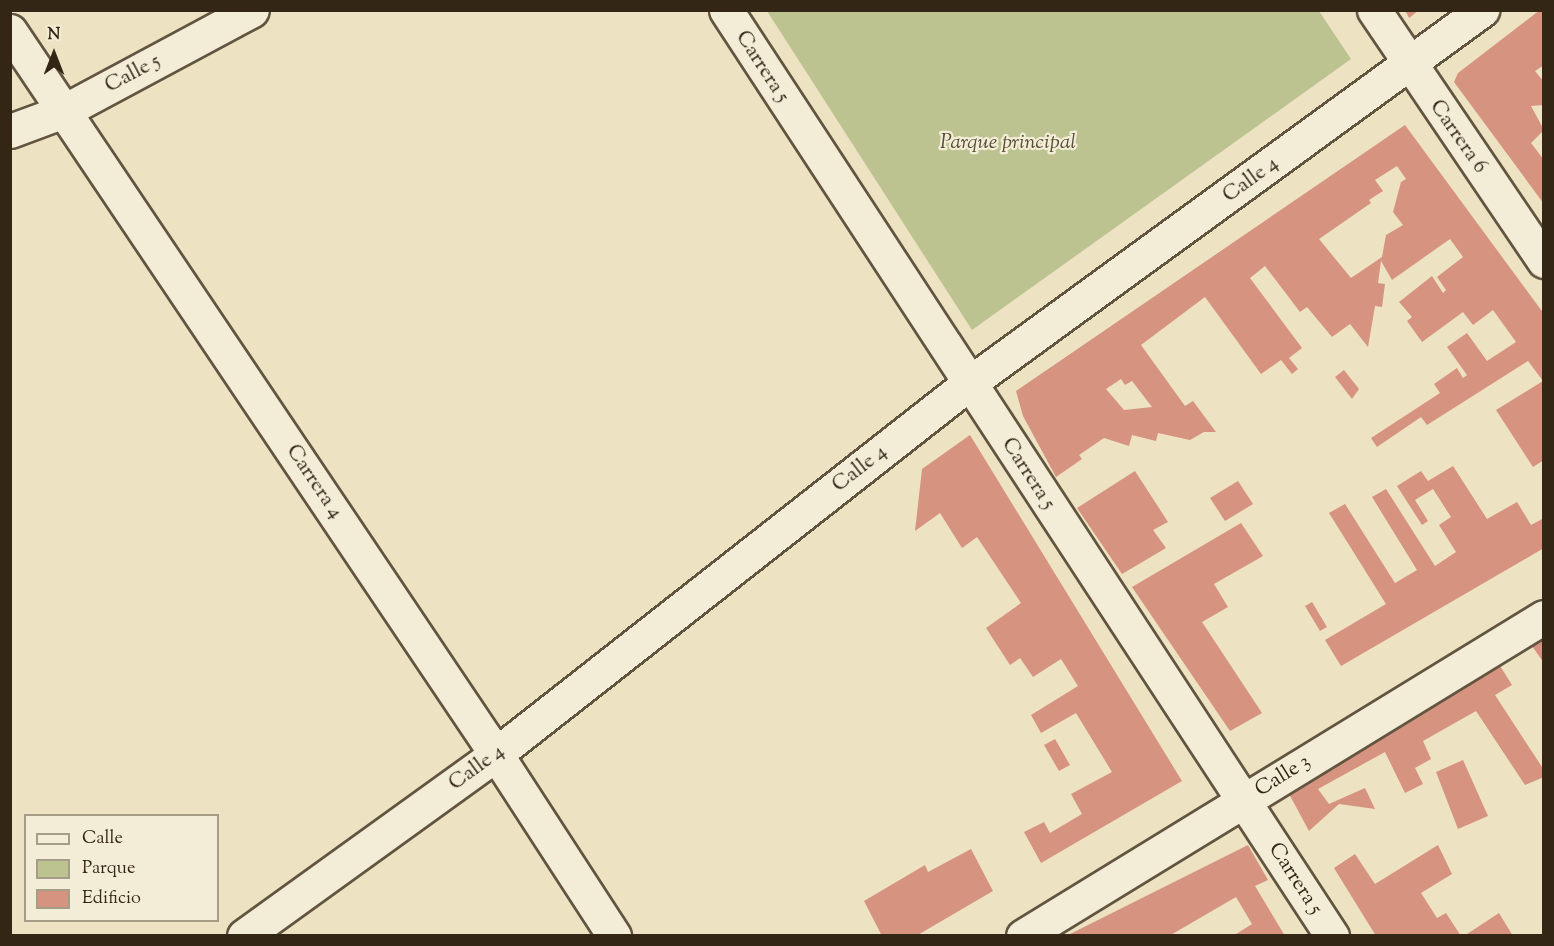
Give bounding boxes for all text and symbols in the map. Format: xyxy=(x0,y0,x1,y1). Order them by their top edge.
north arrow xyxy=(24,24,84,84)
text: N xyxy=(48,24,60,47)
street label: Carrera 5 xyxy=(729,26,795,108)
street label: Calle 5 xyxy=(101,49,165,99)
street label: Carrera 6 xyxy=(1424,95,1492,179)
park label: Parque principal xyxy=(940,130,1076,156)
street label: Calle 4 xyxy=(1218,151,1284,209)
street label: Carrera 5 xyxy=(995,433,1061,515)
street label: Carrera 4 xyxy=(280,440,348,524)
street label: Calle 4 xyxy=(828,440,892,498)
street label: Calle 4 xyxy=(444,739,510,797)
street label: Calle 3 xyxy=(1251,749,1315,803)
legend xyxy=(24,814,219,922)
text: Calle xyxy=(82,826,123,852)
street label: Carrera 5 xyxy=(1262,838,1328,920)
text: Parque xyxy=(82,856,135,882)
text: Edificio xyxy=(82,886,141,912)

